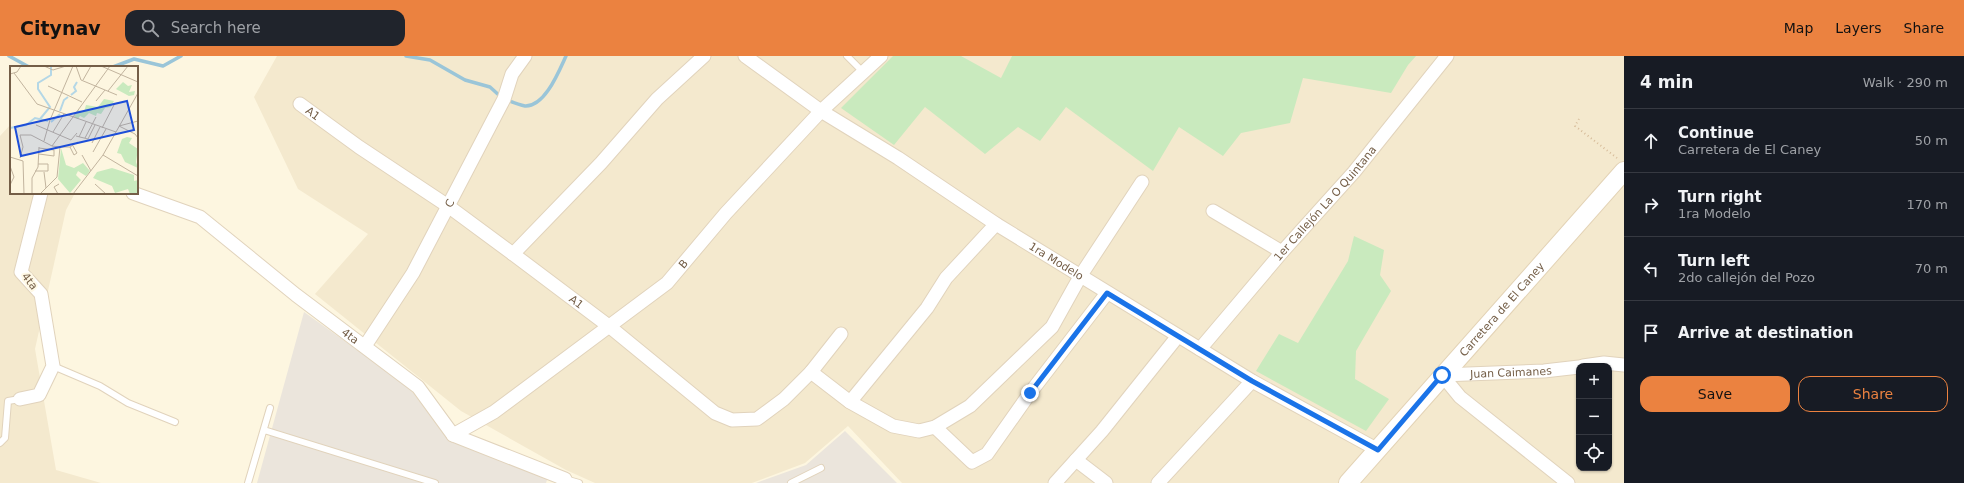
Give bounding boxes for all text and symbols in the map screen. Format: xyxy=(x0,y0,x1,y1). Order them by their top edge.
search box xyxy=(125,10,405,46)
text: Citynav xyxy=(20,17,101,39)
icon: search xyxy=(139,17,161,39)
text: Search here xyxy=(171,19,261,37)
text: Map xyxy=(1784,20,1813,36)
text: Layers xyxy=(1835,20,1882,36)
text: Share xyxy=(1904,20,1944,36)
inset map xyxy=(10,66,138,194)
text: 4 min xyxy=(1640,72,1693,92)
text: Walk · 290 m xyxy=(1863,75,1948,90)
street label: A1 xyxy=(303,104,322,123)
text: Continue xyxy=(1678,124,1754,142)
icon: ahead xyxy=(1640,130,1662,152)
text: 50 m xyxy=(1915,133,1948,148)
text: Carretera de El Caney xyxy=(1678,142,1821,157)
street label: 1er Callejón La O Quintana xyxy=(1271,144,1379,264)
text: Turn right xyxy=(1678,188,1762,206)
icon: right xyxy=(1640,194,1662,216)
street label: C xyxy=(442,197,458,210)
text: 170 m xyxy=(1906,197,1948,212)
text: 1ra Modelo xyxy=(1678,206,1751,221)
street label: 1ra Modelo xyxy=(1026,240,1086,283)
text: Turn left xyxy=(1678,252,1750,270)
street label: B xyxy=(676,257,691,271)
icon: left xyxy=(1640,258,1662,280)
street label: Carretera de El Caney xyxy=(1457,259,1547,359)
text: 70 m xyxy=(1915,261,1948,276)
street label: 4ta xyxy=(19,270,40,292)
text: 2do callejón del Pozo xyxy=(1678,270,1815,285)
street label: A1 xyxy=(566,293,586,312)
icon: arrive xyxy=(1640,322,1662,344)
text: Arrive at destination xyxy=(1678,324,1853,342)
street label: 4ta xyxy=(339,326,361,347)
map controls xyxy=(1576,363,1612,471)
button: + xyxy=(1576,363,1612,399)
street label: Juan Caimanes xyxy=(1469,364,1553,381)
route start xyxy=(1433,366,1451,384)
button: Save xyxy=(1640,376,1790,412)
button: Share xyxy=(1798,376,1948,412)
route end xyxy=(1021,384,1039,402)
button: − xyxy=(1576,399,1612,435)
button: locate xyxy=(1576,435,1612,471)

